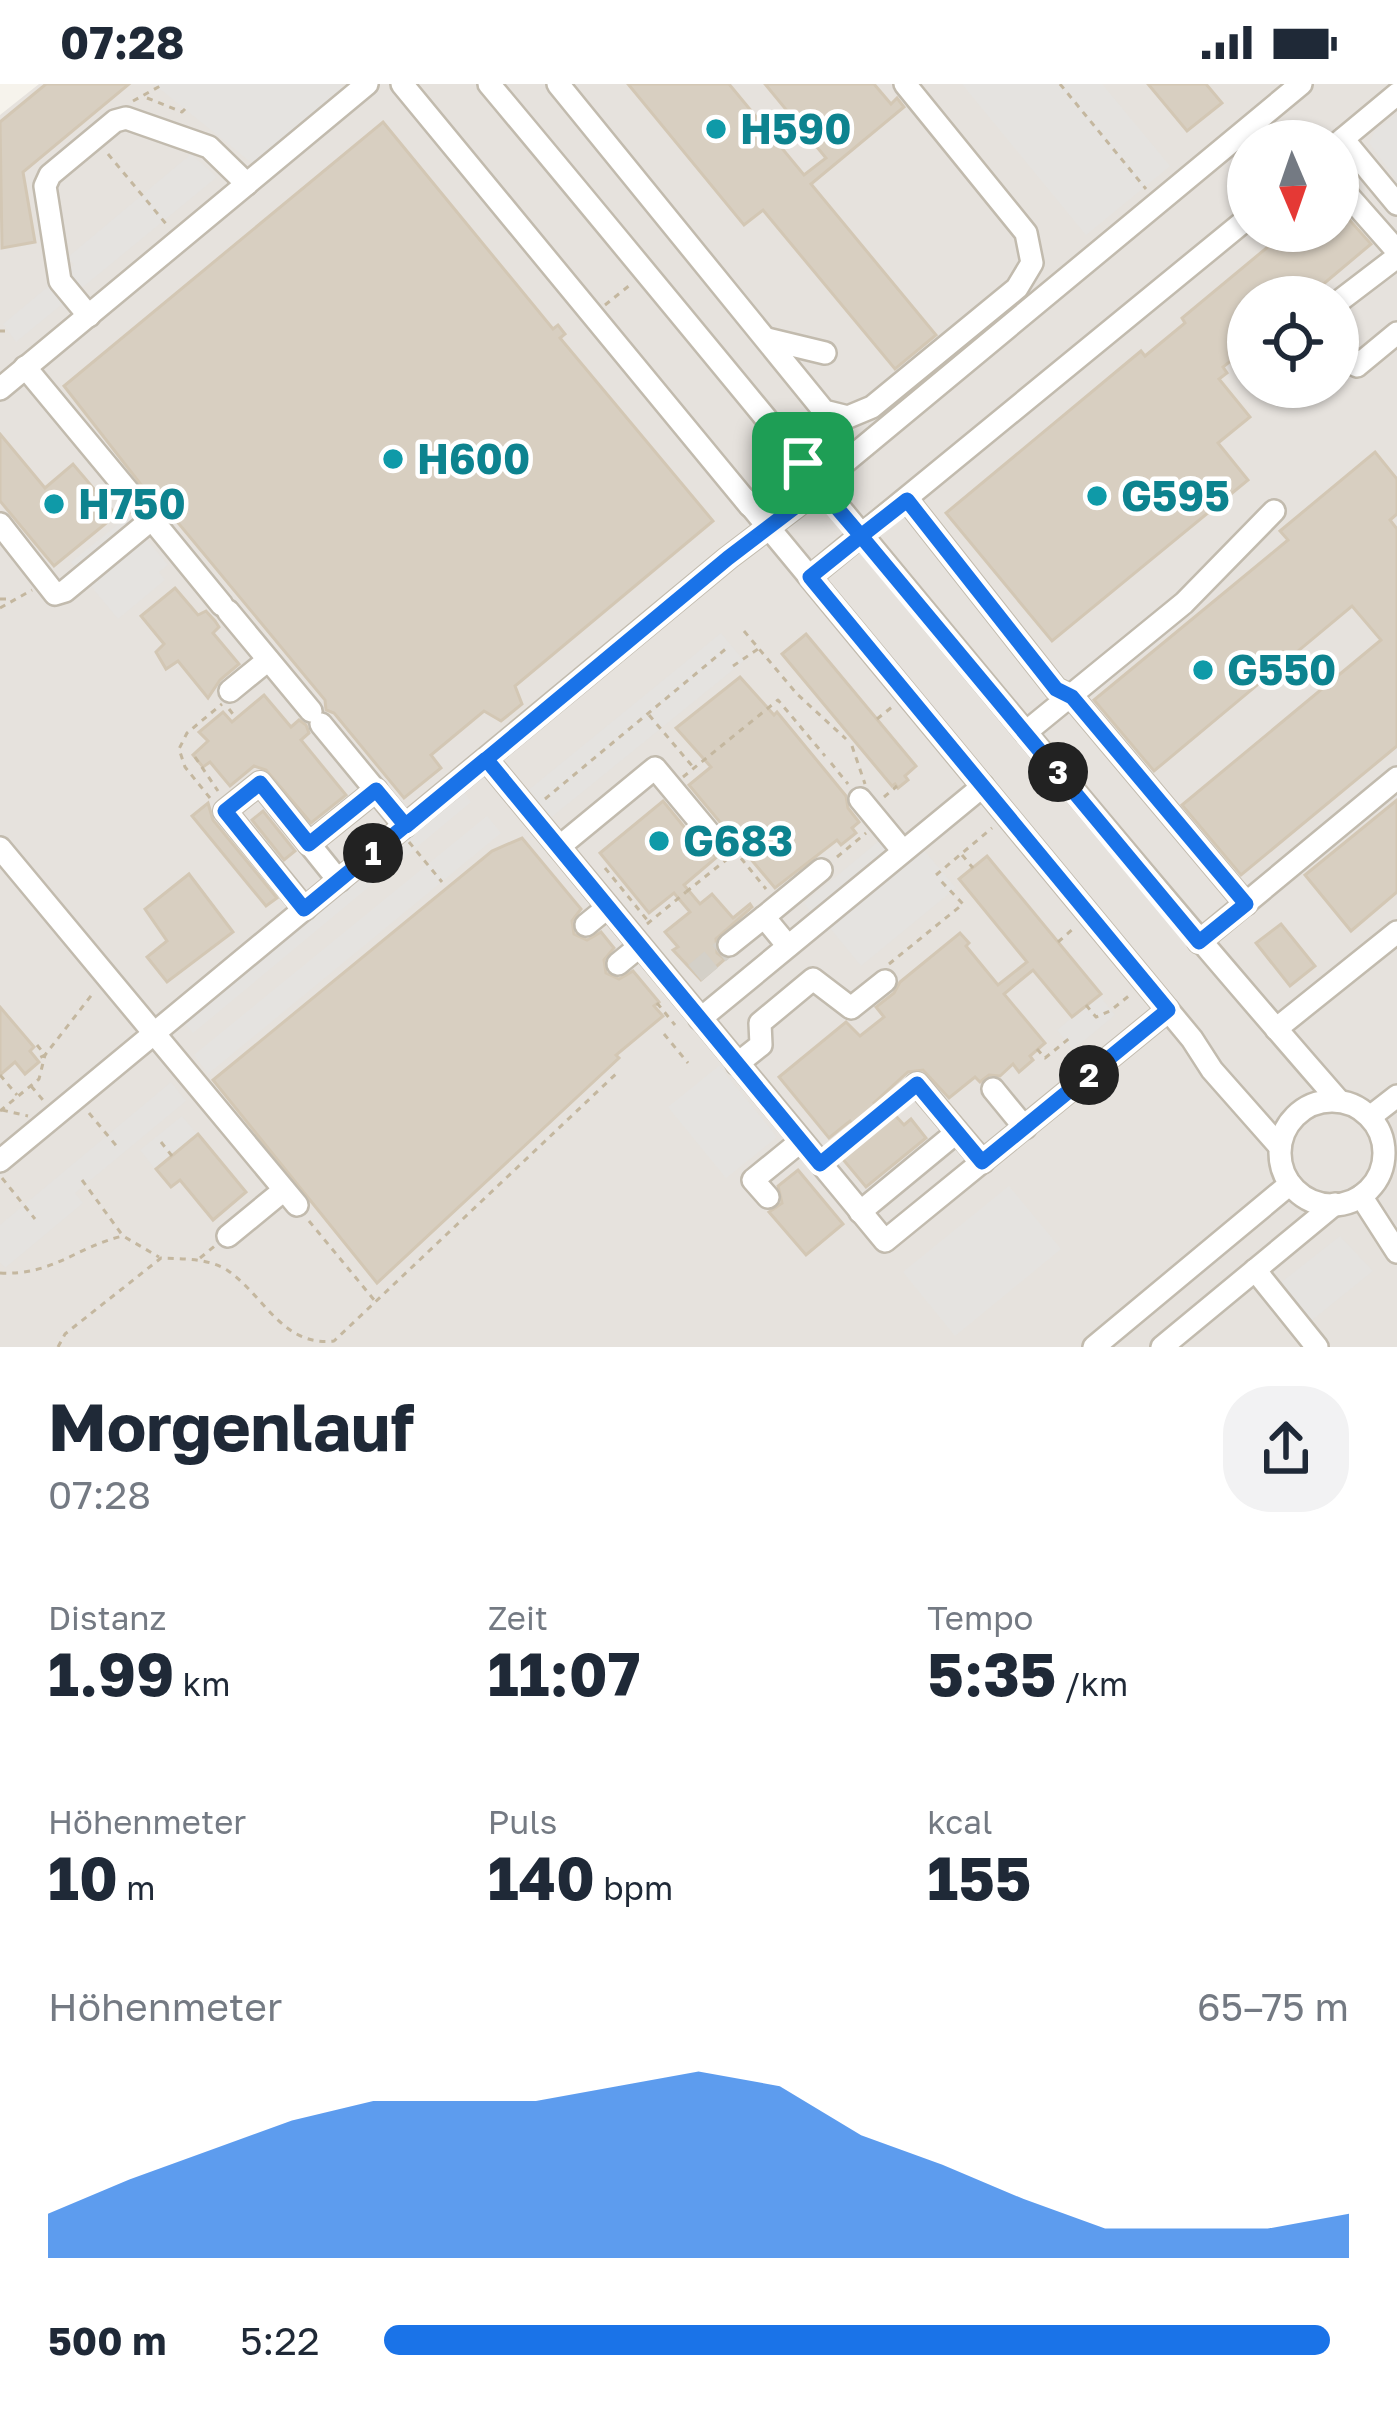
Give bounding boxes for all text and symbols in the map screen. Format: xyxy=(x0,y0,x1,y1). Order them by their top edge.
text: 07:28 xyxy=(60,15,184,69)
place label: H590 xyxy=(740,103,852,153)
marker: H590 xyxy=(703,116,729,142)
north arrow xyxy=(1227,120,1359,252)
map controls xyxy=(1227,120,1359,408)
button: locate xyxy=(1227,276,1359,408)
pin xyxy=(752,412,854,514)
icon: arrive xyxy=(770,430,836,496)
place label: H600 xyxy=(417,433,530,483)
marker: H600 xyxy=(380,446,406,472)
place label: G595 xyxy=(1121,470,1230,520)
place label: H750 xyxy=(78,478,186,528)
marker: G595 xyxy=(1084,483,1110,509)
marker: H750 xyxy=(41,491,67,517)
place label: G550 xyxy=(1227,644,1336,694)
marker: G550 xyxy=(1190,657,1216,683)
pin: 3 xyxy=(1028,742,1088,802)
text: 3 xyxy=(1048,752,1068,791)
place label: G683 xyxy=(683,815,793,865)
pin: 1 xyxy=(343,823,403,883)
marker: G683 xyxy=(646,828,672,854)
text: 1 xyxy=(365,833,382,872)
pin: 2 xyxy=(1059,1045,1119,1105)
text: 2 xyxy=(1079,1055,1099,1094)
text: Morgenlauf xyxy=(48,1386,414,1466)
button: share xyxy=(1223,1386,1349,1512)
text: 07:28 xyxy=(48,1471,151,1518)
text: Distanz xyxy=(48,1598,166,1637)
text: Zeit xyxy=(488,1598,548,1637)
text: Tempo xyxy=(927,1598,1033,1637)
text: 1.99 xyxy=(48,1637,174,1709)
text: 11:07 xyxy=(488,1637,640,1709)
text: 5:35 xyxy=(927,1637,1056,1709)
text: km xyxy=(174,1664,230,1703)
text: /km xyxy=(1056,1664,1128,1703)
text: Höhenmeter xyxy=(48,1802,246,1841)
text: Puls xyxy=(488,1802,557,1841)
text: kcal xyxy=(927,1802,993,1841)
text: 10 xyxy=(48,1841,118,1913)
text: 140 xyxy=(488,1841,595,1913)
text: 155 xyxy=(927,1841,1031,1913)
text: m xyxy=(118,1868,155,1907)
text: bpm xyxy=(595,1868,673,1907)
text: Höhenmeter xyxy=(48,1983,282,2030)
text: 65–75 m xyxy=(1197,1983,1349,2030)
text: 500 m xyxy=(48,2317,166,2364)
text: 5:22 xyxy=(240,2317,320,2364)

